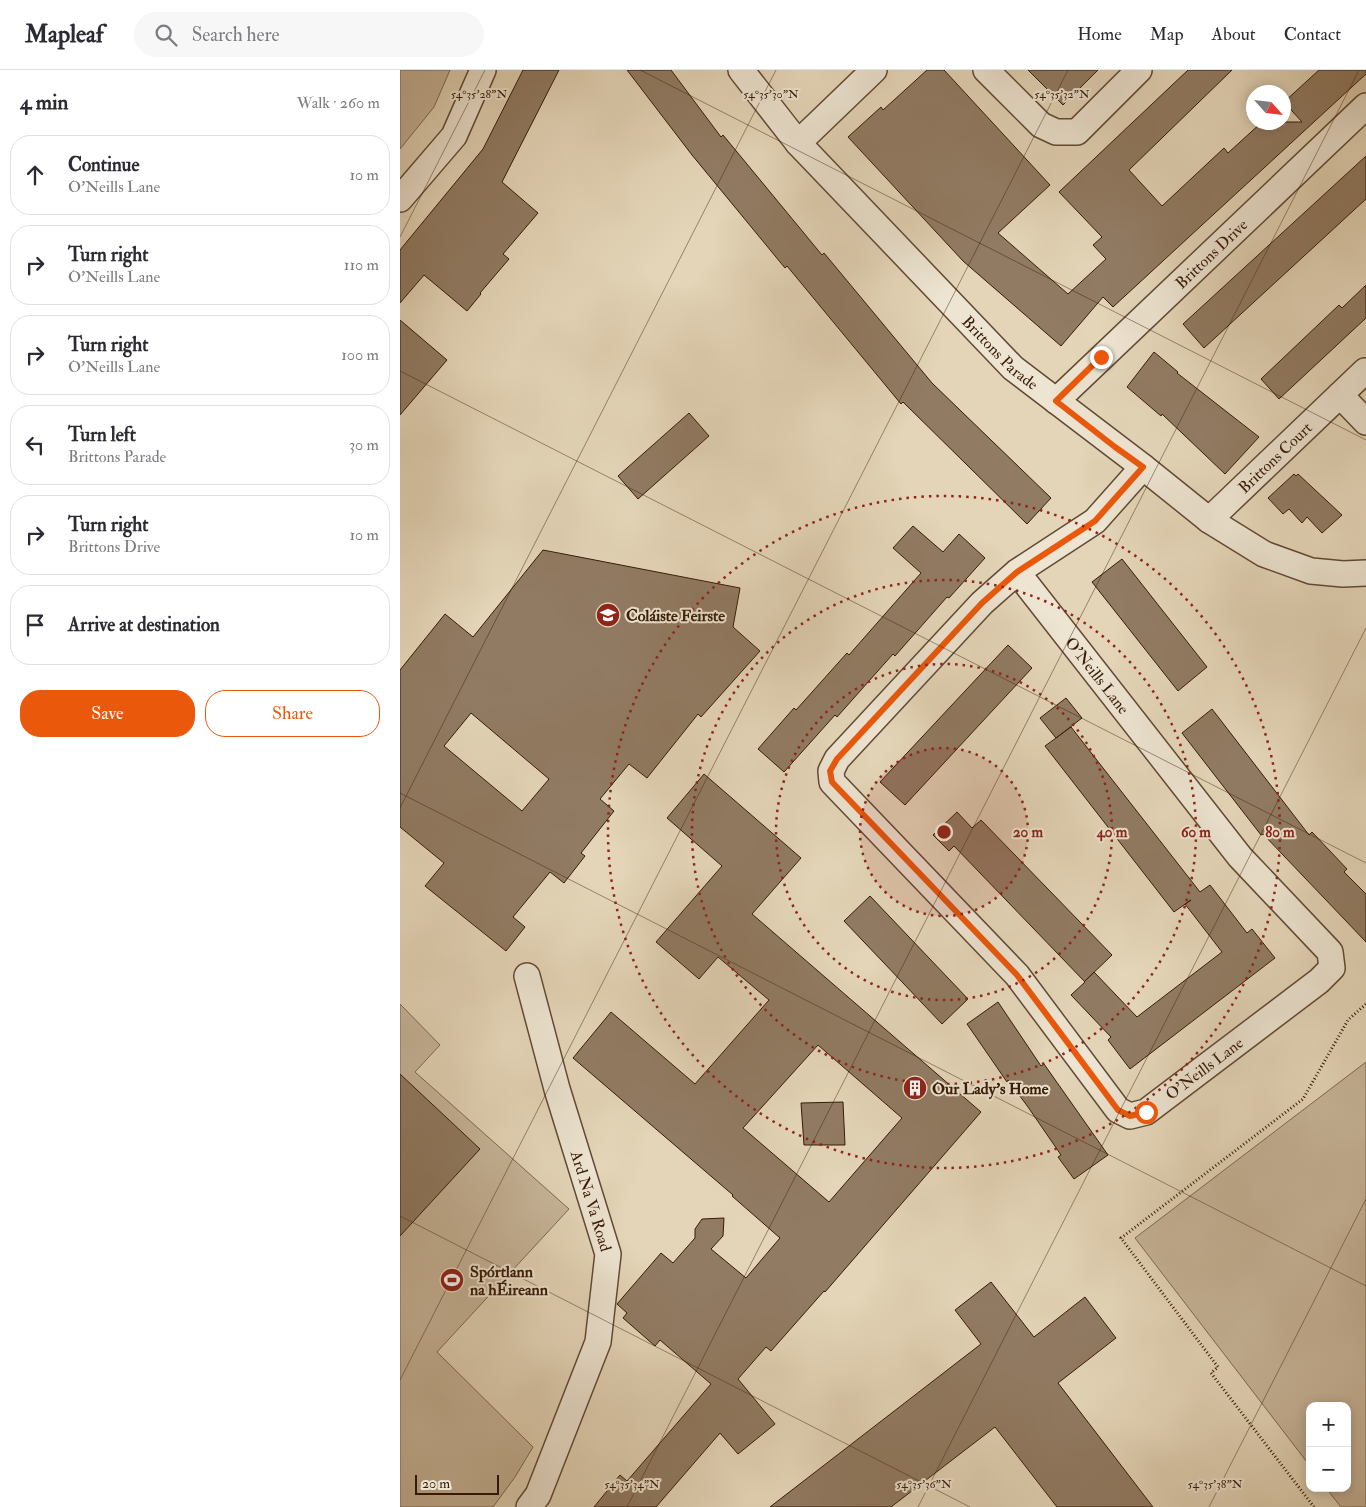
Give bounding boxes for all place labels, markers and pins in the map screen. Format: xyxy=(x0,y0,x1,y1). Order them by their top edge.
school or university icon: Coláiste Feirste xyxy=(595,602,621,628)
place label: Coláiste Feirste xyxy=(626,606,725,626)
centre of rings xyxy=(935,823,953,841)
building icon: Our Lady's Home xyxy=(902,1075,928,1101)
place label: Our Lady's Home xyxy=(932,1079,1049,1100)
place label: Spórtlann na hÉireann xyxy=(469,1262,549,1300)
sports icon: Spórtlann na hÉireann xyxy=(439,1267,465,1293)

